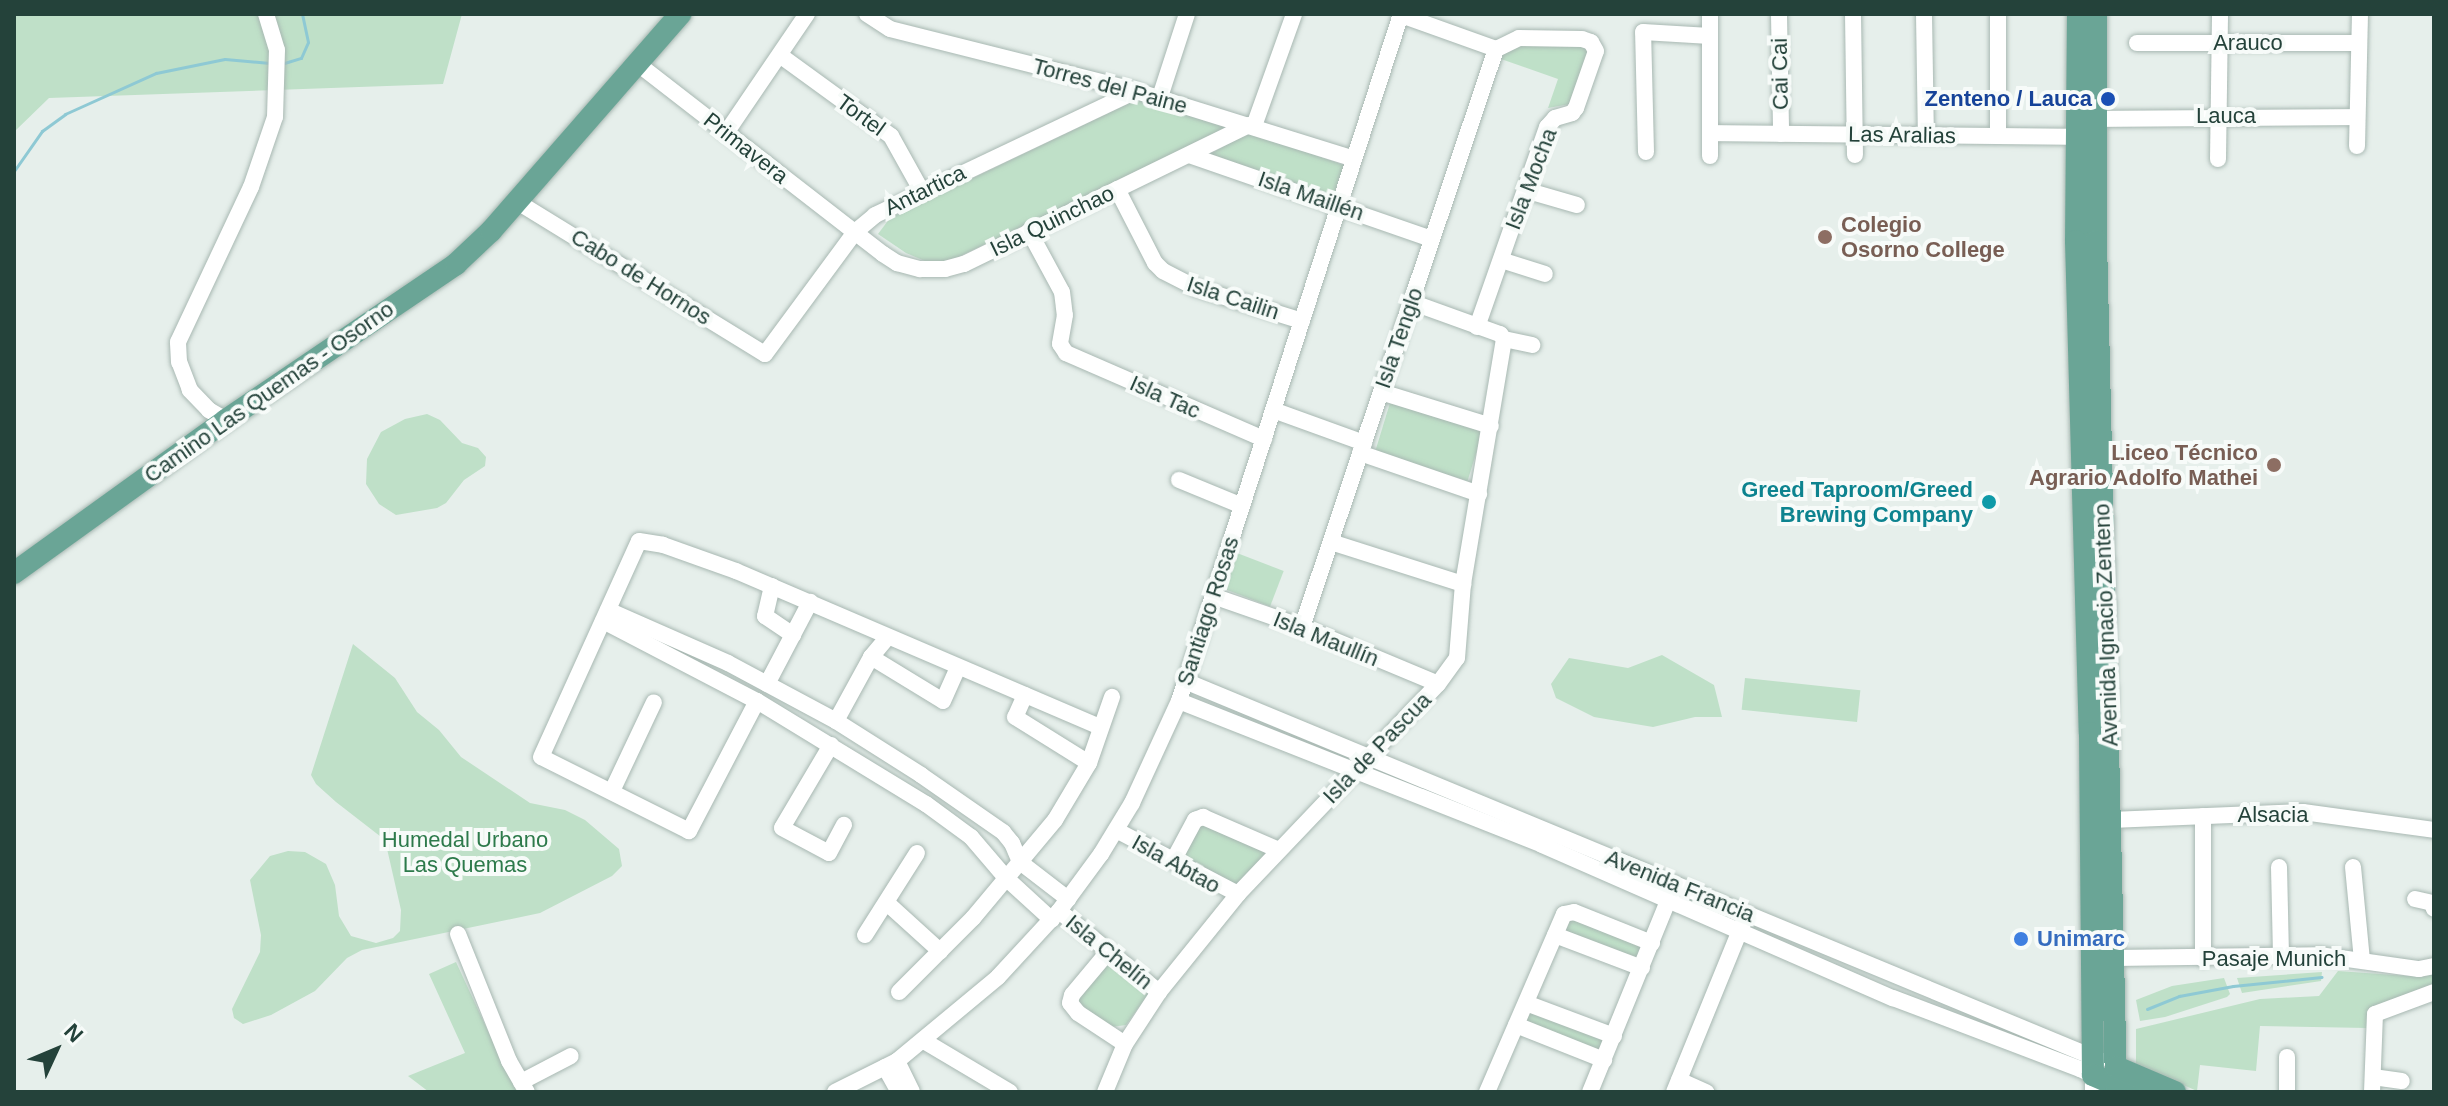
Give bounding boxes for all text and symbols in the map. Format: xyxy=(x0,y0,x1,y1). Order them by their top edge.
street label: Arauco xyxy=(2213,30,2283,56)
street label: Cai Cai xyxy=(1766,38,1794,110)
street label: Torres del Paine xyxy=(1030,53,1190,119)
place label: Zenteno / Lauca xyxy=(1925,86,2092,112)
street label: Tortel xyxy=(831,89,891,141)
marker: Zenteno / Lauca xyxy=(2099,90,2117,108)
street label: Lauca xyxy=(2196,103,2256,129)
street label: Primavera xyxy=(698,107,794,189)
street label: Las Aralias xyxy=(1847,121,1957,149)
street label: Isla Mocha xyxy=(1500,125,1562,233)
street label: Antartica xyxy=(880,159,970,221)
street label: Isla Maillén xyxy=(1255,166,1367,226)
street label: Isla Quinchao xyxy=(986,180,1118,262)
place label: Colegio Osorno College xyxy=(1841,211,2005,262)
street label: Cabo de Hornos xyxy=(566,223,716,331)
marker: Colegio Osorno College xyxy=(1816,228,1834,246)
street label: Isla Cailin xyxy=(1184,271,1282,325)
street label: Isla Tenglo xyxy=(1369,284,1429,392)
street label: Camino Las Quemas - Osorno xyxy=(139,296,399,488)
street label: Isla Tac xyxy=(1126,370,1204,424)
place label: Liceo Técnico Agrario Adolfo Mathei xyxy=(2028,439,2258,490)
marker: Liceo Técnico Agrario Adolfo Mathei xyxy=(2265,456,2283,474)
place label: Greed Taproom/Greed Brewing Company xyxy=(1741,476,1973,528)
marker: Greed Taproom/Greed Brewing Company xyxy=(1980,493,1998,511)
street label: Avenida Ignacio Zenteno xyxy=(2089,503,2123,747)
street label: Santiago Rosas xyxy=(1171,533,1245,689)
street label: Isla Maullín xyxy=(1269,606,1383,672)
street label: Isla de Pascua xyxy=(1317,687,1437,809)
street label: Alsacia xyxy=(2238,802,2308,828)
park label: Humedal Urbano Las Quemas xyxy=(382,826,548,878)
street label: Isla Abtao xyxy=(1127,829,1225,899)
street label: Avenida Francia xyxy=(1602,844,1758,928)
street label: Isla Chelín xyxy=(1060,909,1158,995)
place label: Unimarc xyxy=(2037,926,2125,952)
marker: Unimarc xyxy=(2012,930,2030,948)
street label: Pasaje Munich xyxy=(2202,946,2346,972)
north arrow xyxy=(16,1010,96,1090)
text: N xyxy=(59,1019,88,1047)

